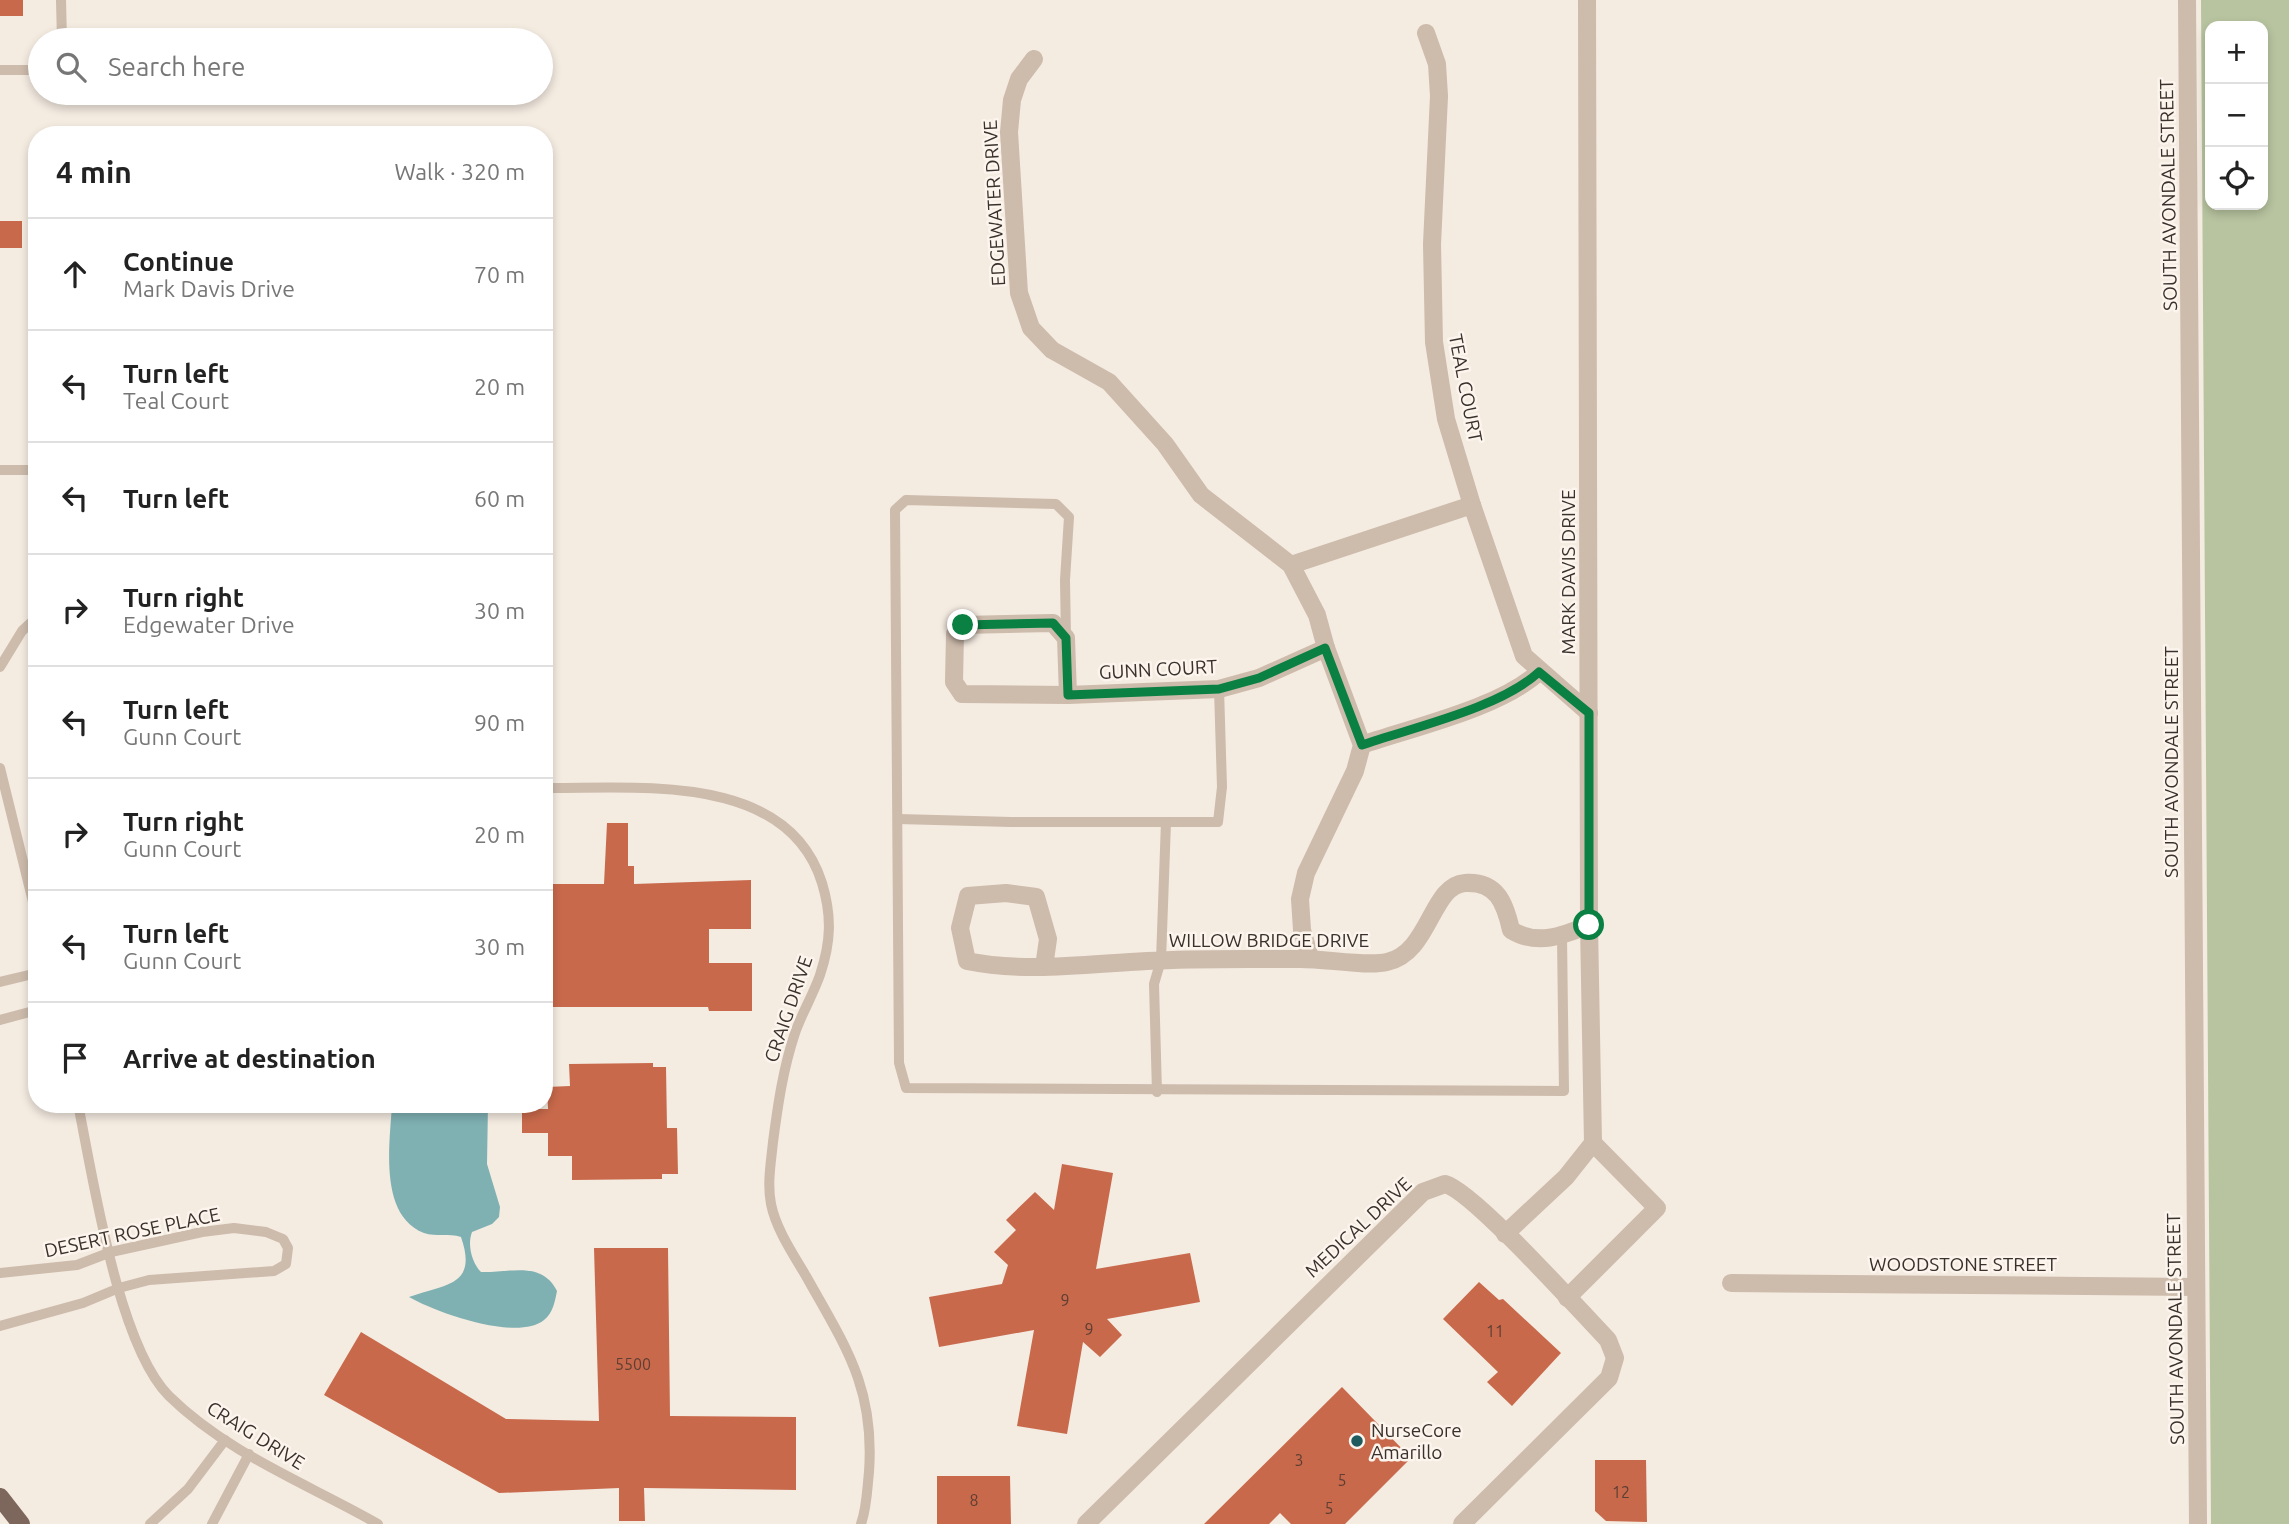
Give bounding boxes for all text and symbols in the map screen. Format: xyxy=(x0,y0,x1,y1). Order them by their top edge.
map controls xyxy=(2205,21,2268,210)
button: + xyxy=(2205,21,2268,84)
search box xyxy=(28,28,553,105)
icon: search xyxy=(52,48,90,86)
text: Search here xyxy=(108,52,245,81)
street label: SOUTH AVONDALE STREET xyxy=(2155,78,2181,311)
button: − xyxy=(2205,84,2268,147)
street label: EDGEWATER DRIVE xyxy=(979,119,1009,287)
button: locate xyxy=(2205,147,2268,210)
text: 4 min xyxy=(56,155,132,189)
text: Walk · 320 m xyxy=(394,159,525,184)
text: Continue xyxy=(123,247,234,276)
icon: ahead xyxy=(56,255,94,293)
text: 70 m xyxy=(474,262,525,287)
text: Mark Davis Drive xyxy=(123,276,295,301)
street label: TEAL COURT xyxy=(1445,332,1487,444)
text: Turn left xyxy=(123,359,229,388)
icon: left xyxy=(56,367,94,405)
text: 20 m xyxy=(474,374,525,399)
text: Teal Court xyxy=(123,388,229,413)
icon: left xyxy=(56,479,94,517)
text: Turn left xyxy=(123,484,229,513)
text: 60 m xyxy=(474,486,525,511)
street label: MARK DAVIS DRIVE xyxy=(1557,489,1579,655)
text: Turn right xyxy=(123,583,244,612)
icon: right xyxy=(56,591,94,629)
text: 30 m xyxy=(474,598,525,623)
route end xyxy=(947,609,978,640)
text: Edgewater Drive xyxy=(123,612,295,637)
street label: SOUTH AVONDALE STREET xyxy=(2160,646,2182,878)
street label: GUNN COURT xyxy=(1098,655,1218,683)
text: Turn left xyxy=(123,695,229,724)
icon: left xyxy=(56,703,94,741)
text: 90 m xyxy=(474,710,525,735)
text: Gunn Court xyxy=(123,724,241,749)
text: Turn right xyxy=(123,807,244,836)
icon: right xyxy=(56,815,94,853)
text: 20 m xyxy=(474,822,525,847)
text: Gunn Court xyxy=(123,836,241,861)
route start xyxy=(1573,909,1604,940)
text: Turn left xyxy=(123,919,229,948)
icon: left xyxy=(56,927,94,965)
street label: WILLOW BRIDGE DRIVE xyxy=(1169,929,1369,951)
text: 30 m xyxy=(474,934,525,959)
text: Gunn Court xyxy=(123,948,241,973)
street label: CRAIG DRIVE xyxy=(760,953,816,1065)
icon: arrive xyxy=(56,1039,94,1077)
text: Arrive at destination xyxy=(123,1044,376,1073)
street label: MEDICAL DRIVE xyxy=(1300,1172,1416,1282)
street label: DESERT ROSE PLACE xyxy=(42,1203,222,1261)
street label: SOUTH AVONDALE STREET xyxy=(2162,1212,2188,1445)
street label: WOODSTONE STREET xyxy=(1869,1253,2058,1275)
house number: 9 xyxy=(1060,1291,1070,1309)
house number: 9 xyxy=(1084,1320,1094,1338)
house number: 11 xyxy=(1486,1322,1504,1340)
house number: 5500 xyxy=(615,1355,651,1373)
street label: CRAIG DRIVE xyxy=(203,1396,309,1474)
place label: NurseCore Amarillo xyxy=(1371,1419,1462,1463)
marker: NurseCore Amarillo xyxy=(1349,1433,1365,1449)
house number: 3 xyxy=(1294,1451,1304,1469)
house number: 5 xyxy=(1337,1471,1347,1489)
house number: 12 xyxy=(1612,1483,1630,1501)
house number: 8 xyxy=(969,1491,979,1509)
house number: 5 xyxy=(1324,1499,1334,1517)

